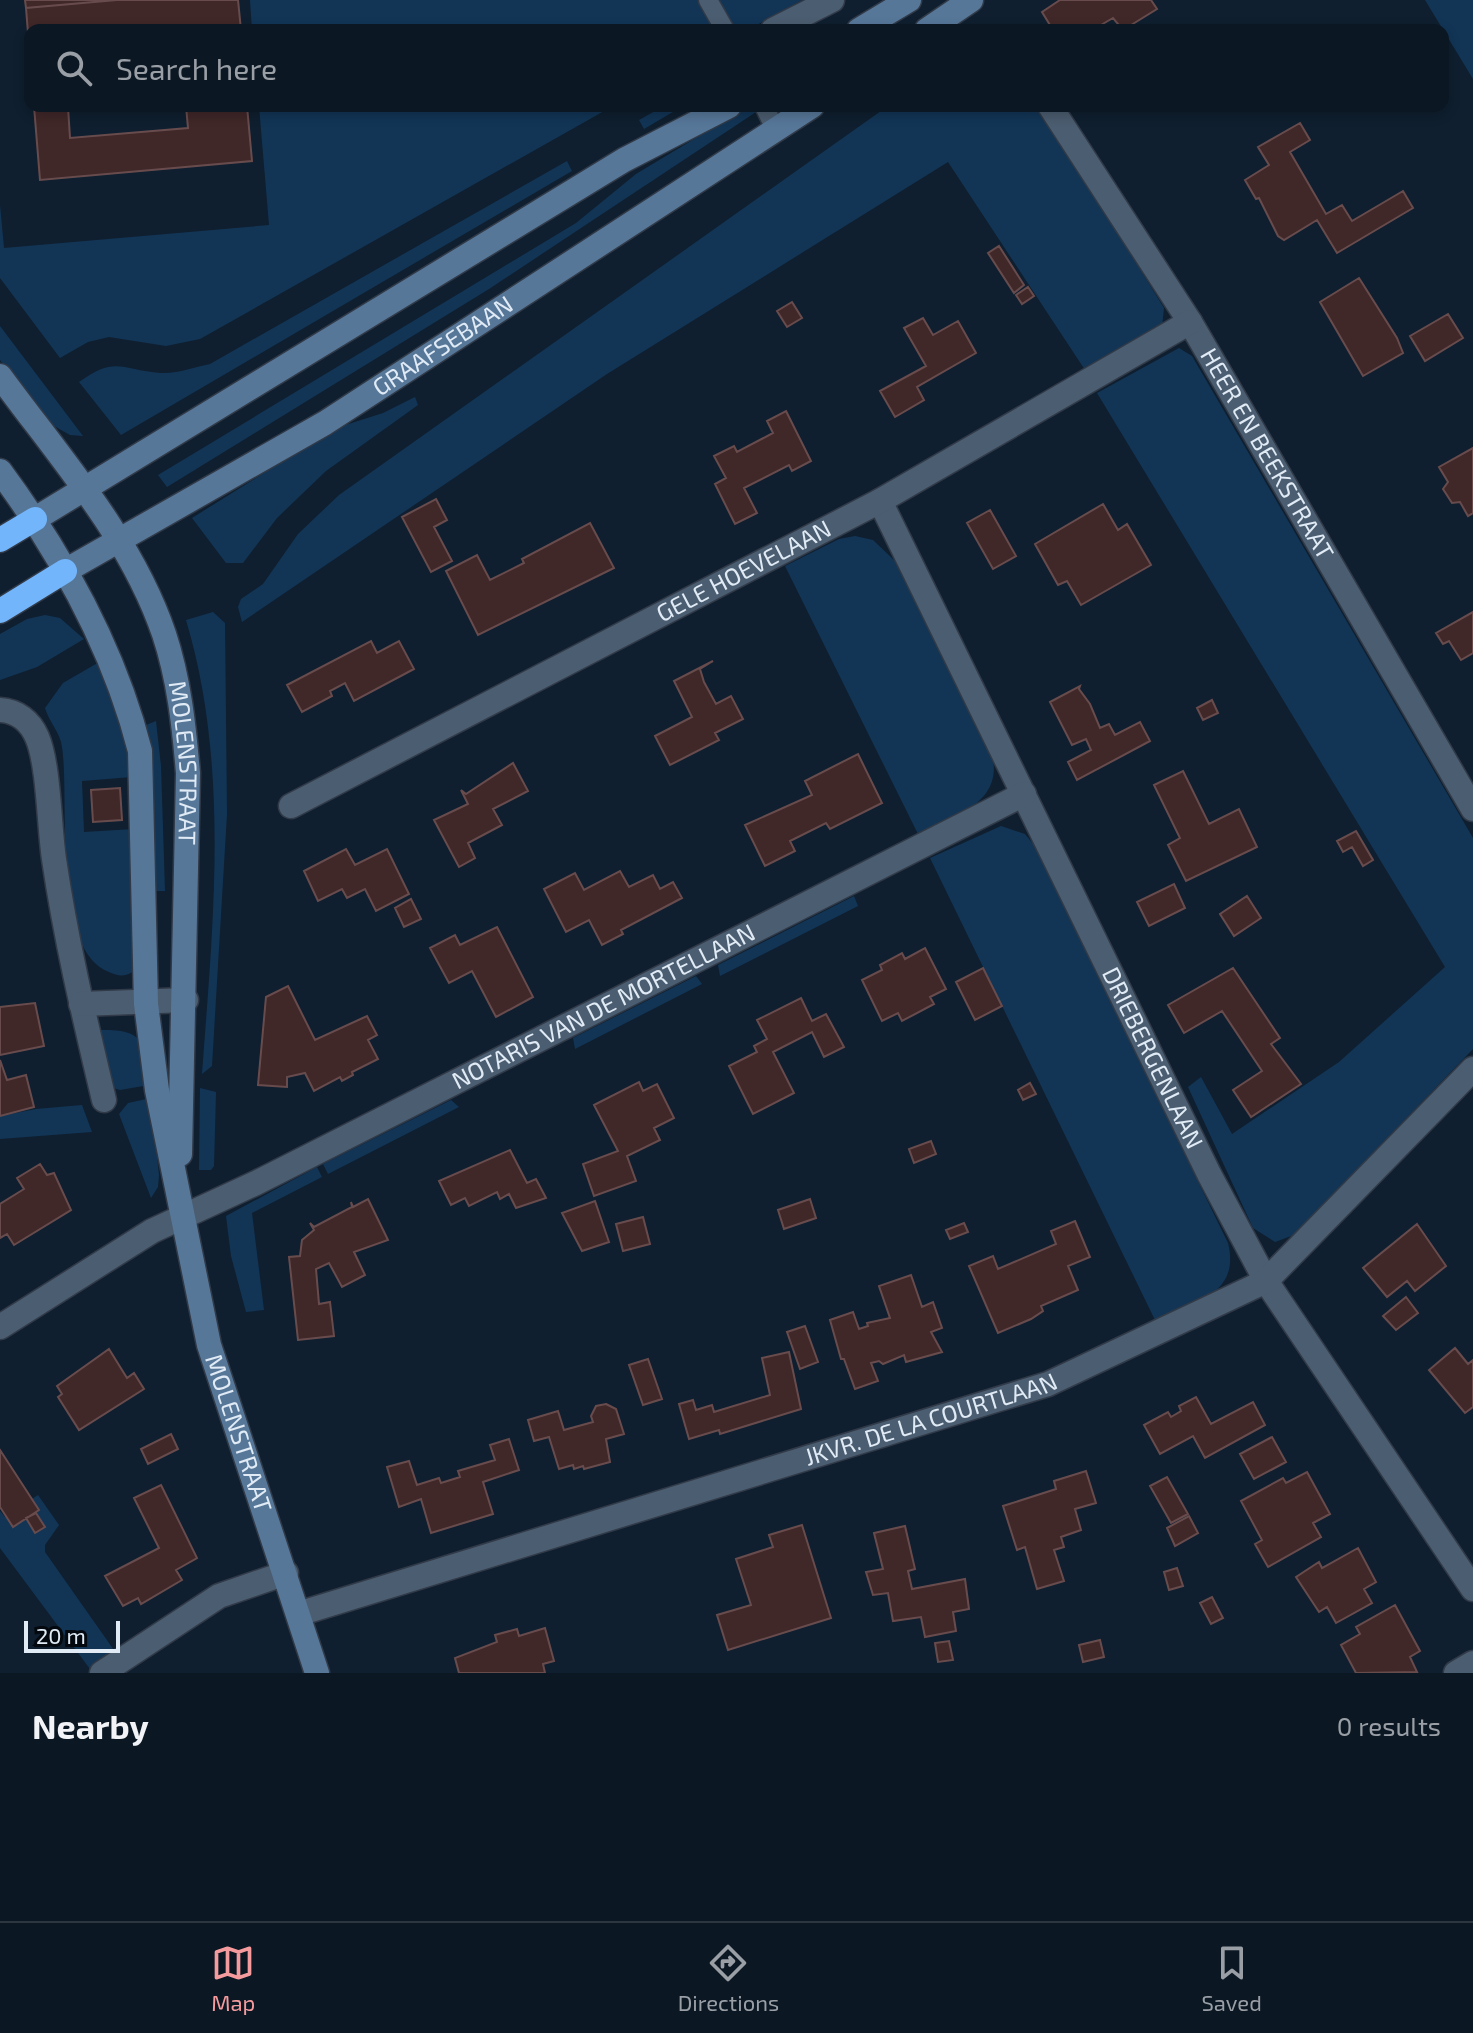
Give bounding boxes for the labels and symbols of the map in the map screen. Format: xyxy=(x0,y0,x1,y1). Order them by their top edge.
street label: GRAAFSEBAAN xyxy=(367,289,518,401)
street label: HEER EN BEEKSTRAAT xyxy=(1195,342,1341,564)
street label: GELE HOEVELAAN xyxy=(651,513,835,627)
street label: MOLENSTRAAT xyxy=(164,678,204,845)
street label: NOTARIS VAN DE MORTELLAAN xyxy=(447,917,759,1094)
street label: DRIEBERGENLAAN xyxy=(1097,962,1210,1153)
street label: MOLENSTRAAT xyxy=(200,1350,279,1516)
street label: JKVR. DE LA COURTLAAN xyxy=(801,1366,1062,1471)
scale bar xyxy=(24,1617,120,1653)

